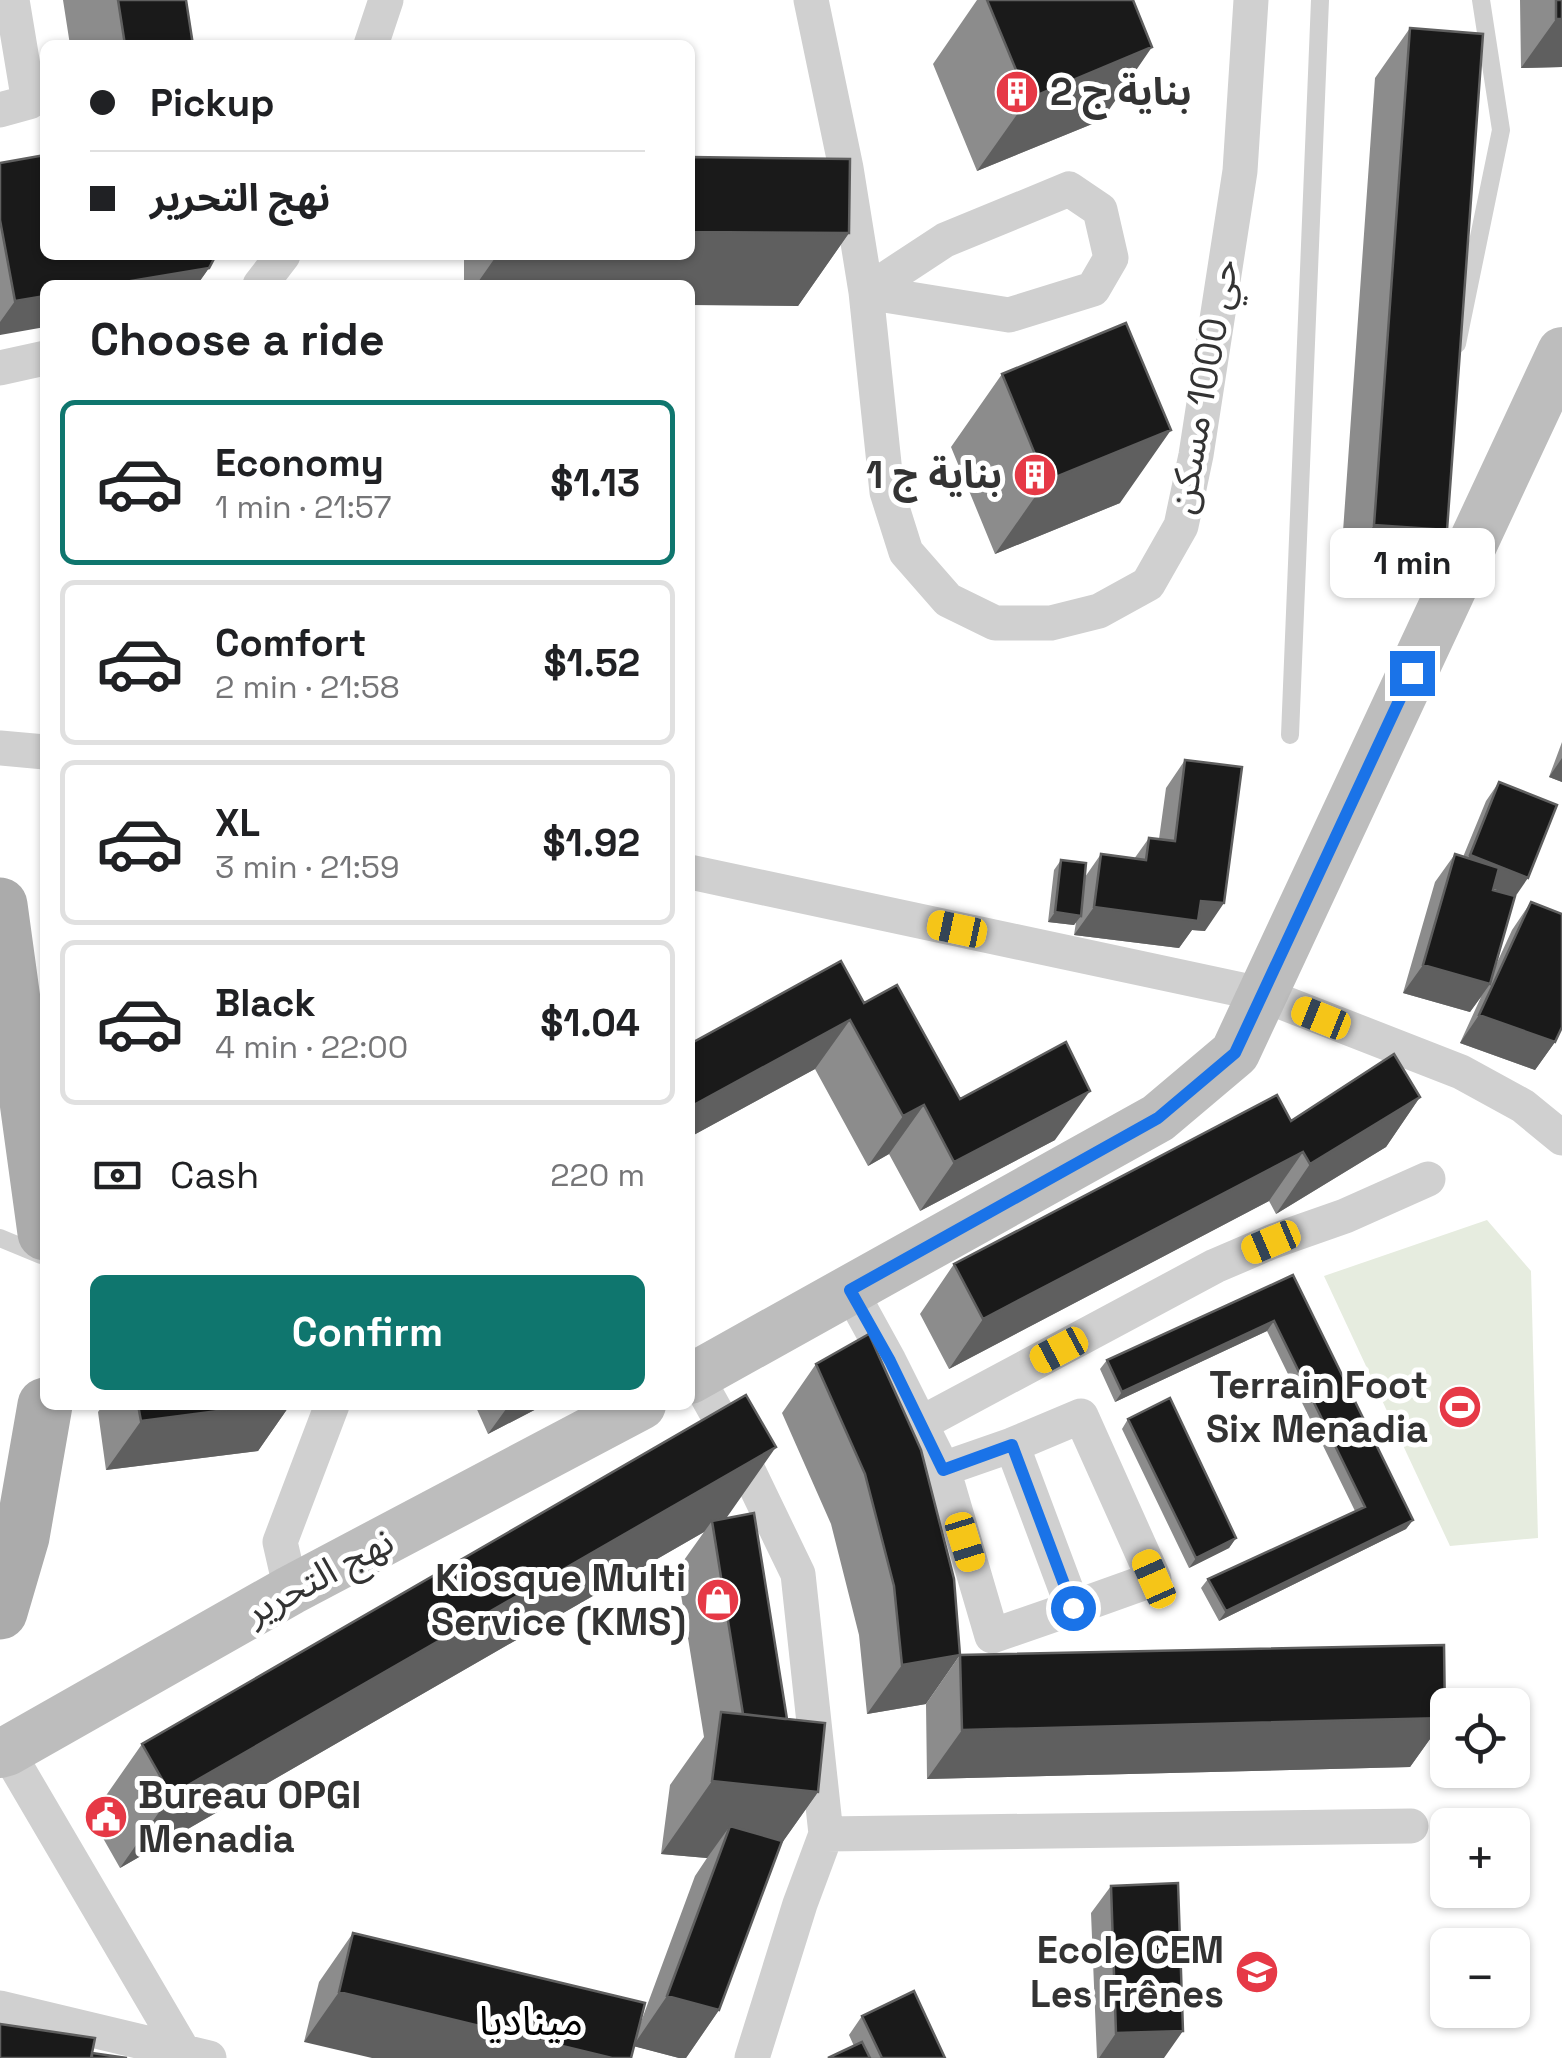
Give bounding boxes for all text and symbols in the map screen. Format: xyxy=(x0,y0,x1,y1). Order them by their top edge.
place label: بناية ج 2 xyxy=(1050,68,1191,120)
building icon: بناية ج 2 xyxy=(994,69,1040,115)
text: Pickup xyxy=(150,79,274,127)
text: نهج التحرير xyxy=(150,174,330,222)
street label: حي 1000 مسكن xyxy=(1157,255,1254,518)
text: Choose a ride xyxy=(90,311,385,368)
icon: car xyxy=(95,438,185,528)
text: Economy xyxy=(215,439,384,487)
place label: بناية ج 1 xyxy=(866,451,1002,503)
building icon: بناية ج 1 xyxy=(1012,452,1058,498)
text: $1.13 xyxy=(550,459,640,507)
text: 1 min · 21:57 xyxy=(215,487,392,527)
callout: 1 min xyxy=(1330,528,1494,598)
text: 1 min xyxy=(1373,543,1452,583)
icon: car xyxy=(95,618,185,708)
text: Comfort xyxy=(215,619,366,667)
text: $1.52 xyxy=(543,639,640,687)
route end xyxy=(1390,651,1435,696)
text: 2 min · 21:58 xyxy=(215,667,400,707)
icon: car xyxy=(95,798,185,888)
text: XL xyxy=(215,799,260,847)
text: $1.92 xyxy=(542,819,640,867)
text: 3 min · 21:59 xyxy=(215,847,399,887)
car xyxy=(925,908,989,950)
icon: car xyxy=(95,978,185,1068)
text: Black xyxy=(215,979,316,1027)
car xyxy=(1288,993,1354,1043)
text: $1.04 xyxy=(540,999,640,1047)
text: 4 min · 22:00 xyxy=(215,1027,408,1067)
icon: cash xyxy=(90,1148,145,1203)
text: Cash xyxy=(170,1151,259,1199)
text: 220 m xyxy=(550,1155,645,1195)
car xyxy=(1238,1216,1304,1268)
button: Confirm xyxy=(90,1275,645,1390)
car xyxy=(1025,1323,1093,1377)
place label: Terrain Foot Six Menadia xyxy=(1206,1361,1428,1453)
sports icon: Terrain Foot Six Menadia xyxy=(1437,1384,1483,1430)
car xyxy=(942,1509,988,1575)
street label: نهج التحرير xyxy=(236,1517,403,1639)
car xyxy=(1128,1545,1180,1613)
place label: Kiosque Multi Service (KMS) xyxy=(431,1554,686,1646)
shop icon: Kiosque Multi Service (KMS) xyxy=(695,1577,741,1623)
route start xyxy=(1051,1586,1096,1631)
map controls xyxy=(1430,1688,1530,2028)
button: locate xyxy=(1430,1688,1530,1788)
place label: Bureau OPGI Menadia xyxy=(138,1771,361,1863)
public building icon: Bureau OPGI Menadia xyxy=(83,1794,129,1840)
button: + xyxy=(1430,1808,1530,1908)
place label: Ecole CEM Les Frênes xyxy=(1030,1926,1224,2018)
button: − xyxy=(1430,1928,1530,2028)
school or university icon: Ecole CEM Les Frênes xyxy=(1234,1949,1280,1995)
district label: ميناديا xyxy=(479,1996,583,2047)

